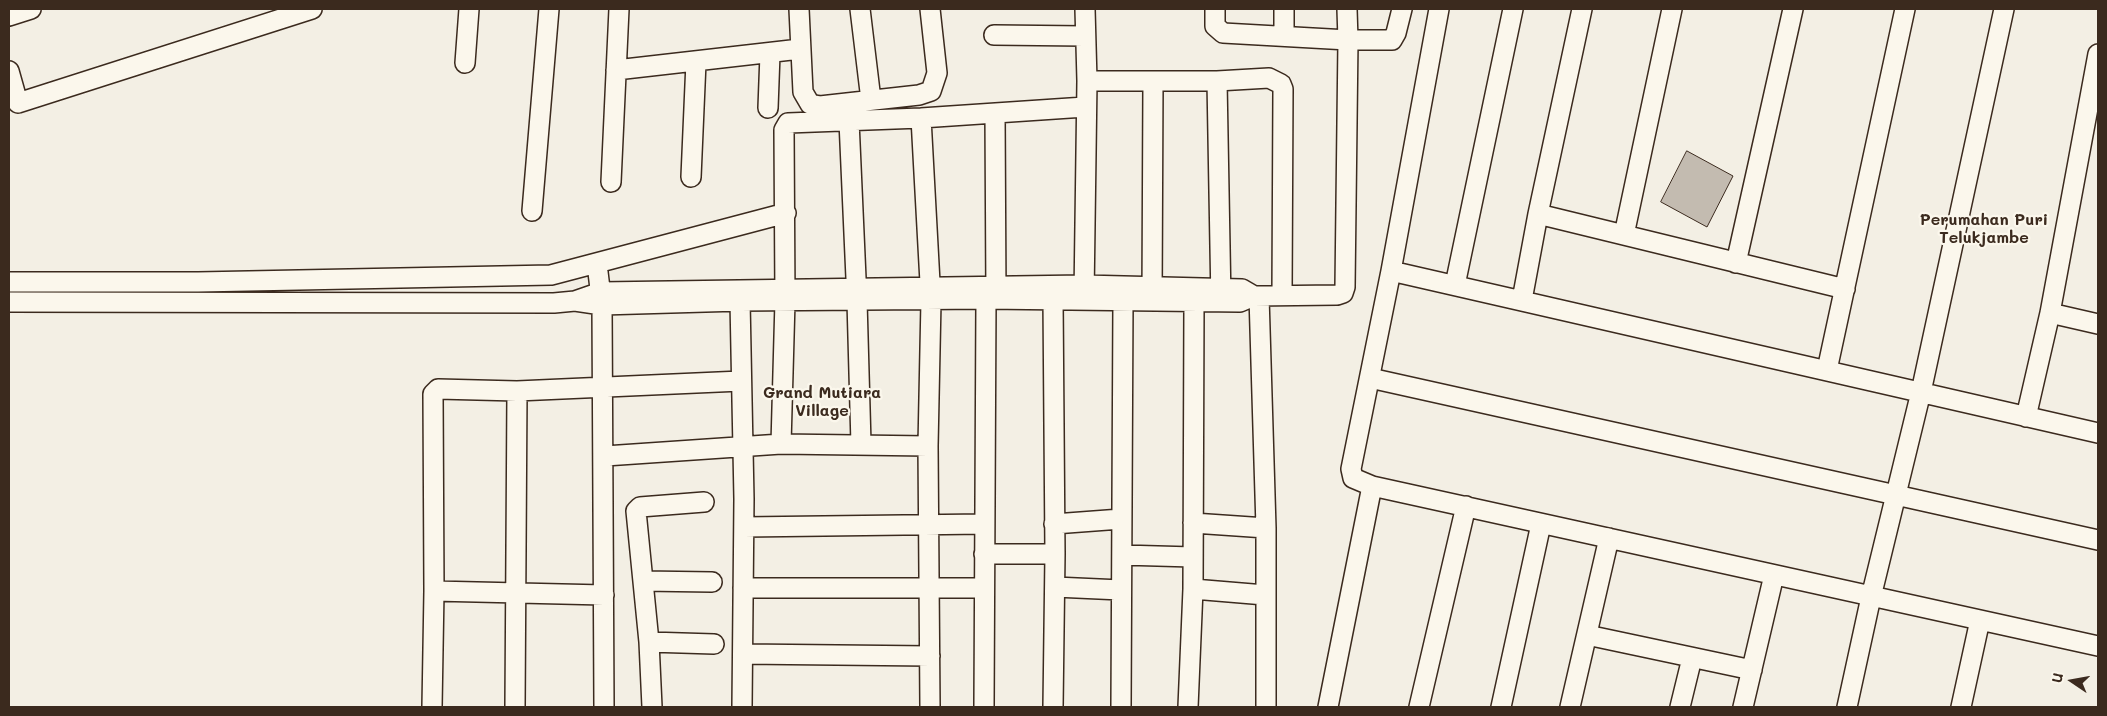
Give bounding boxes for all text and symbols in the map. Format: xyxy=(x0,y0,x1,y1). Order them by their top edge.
district label: Perumahan Puri Telukjambe xyxy=(1920,210,2048,248)
district label: Grand Mutiara Village xyxy=(763,383,881,421)
north arrow xyxy=(2047,656,2097,706)
text: U xyxy=(2047,671,2067,685)

